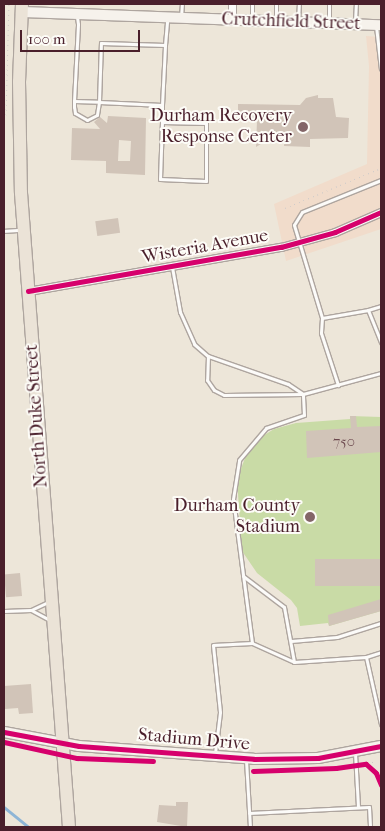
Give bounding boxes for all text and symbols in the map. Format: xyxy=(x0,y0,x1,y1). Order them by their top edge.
street label: Crutchfield Street xyxy=(221,9,361,35)
scale bar xyxy=(22,20,142,52)
text: 100 m xyxy=(28,30,66,48)
place label: Durham Recovery Response Center xyxy=(150,106,292,148)
marker: Durham Recovery Response Center xyxy=(296,120,310,134)
street label: Wisteria Avenue xyxy=(140,225,270,269)
street label: North Duke Street xyxy=(21,344,53,488)
house number: 750 xyxy=(333,433,355,451)
place label: Durham County Stadium xyxy=(174,496,300,538)
marker: Durham County Stadium xyxy=(304,511,316,523)
street label: Stadium Drive xyxy=(137,724,251,756)

